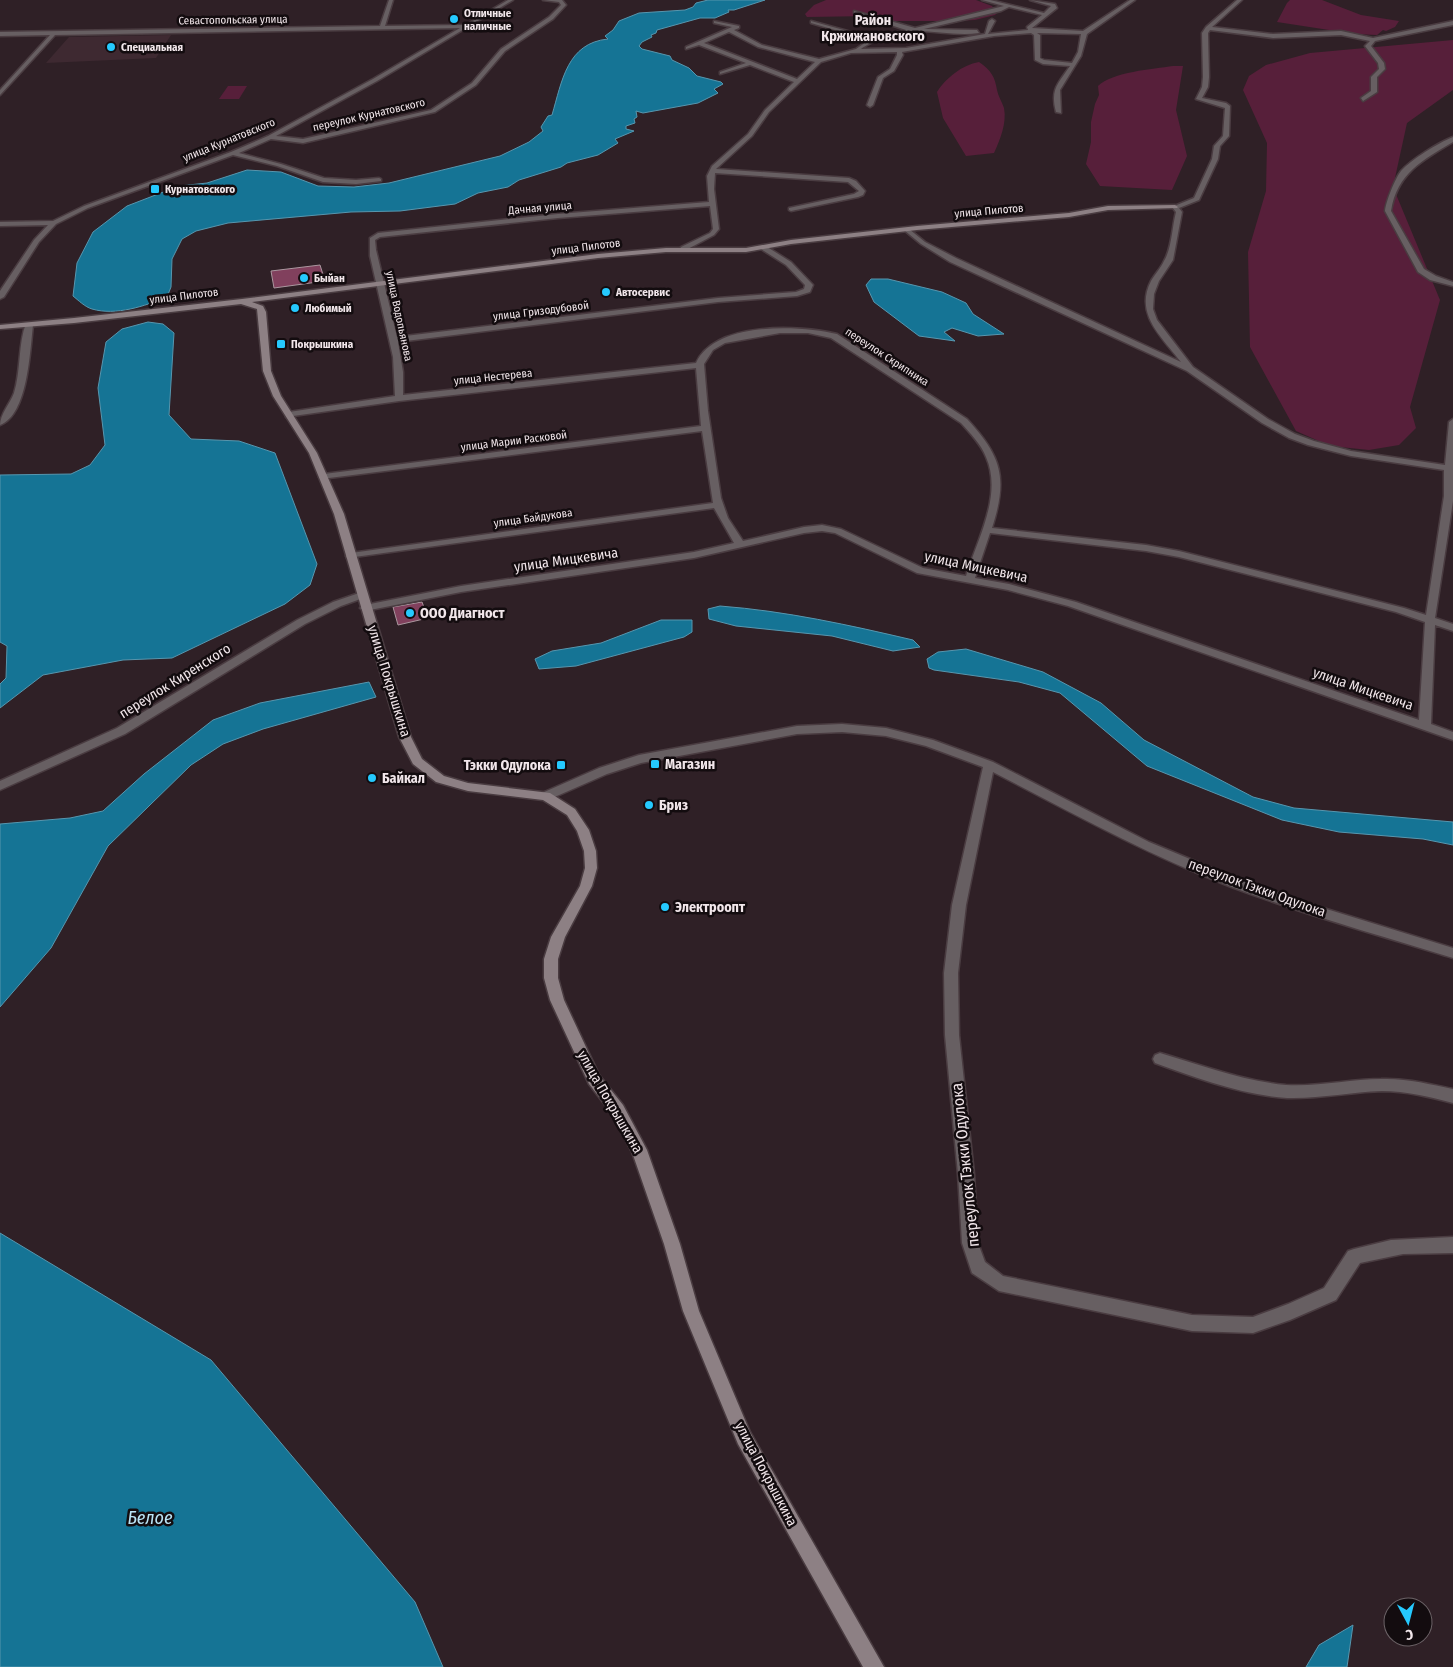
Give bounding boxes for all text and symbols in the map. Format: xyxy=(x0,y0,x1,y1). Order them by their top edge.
place label: Отличные наличные xyxy=(464,7,512,33)
district label: Район Кржижановского xyxy=(821,12,925,45)
street label: Севастопольская улица xyxy=(178,13,288,27)
marker: Отличные наличные xyxy=(448,13,460,25)
marker: Специальная xyxy=(105,41,117,53)
place label: Специальная xyxy=(121,41,183,54)
street label: переулок Курнатовского xyxy=(312,96,427,134)
street label: улица Курнатовского xyxy=(181,115,277,164)
marker: Курнатовского xyxy=(149,183,161,195)
place label: Курнатовского xyxy=(165,183,235,196)
street label: Дачная улица xyxy=(507,199,572,217)
street label: улица Пилотов xyxy=(954,202,1024,220)
street label: улица Пилотов xyxy=(551,236,621,258)
street label: улица Водопьянова xyxy=(383,270,415,362)
marker: Быйан xyxy=(298,272,310,284)
place label: Быйан xyxy=(314,272,345,285)
street label: улица Пилотов xyxy=(149,285,219,307)
marker: Автосервис xyxy=(600,286,612,298)
place label: Автосервис xyxy=(615,286,670,299)
street label: улица Гризодубовой xyxy=(492,299,590,323)
marker: Любимый xyxy=(289,302,301,314)
place label: Любимый xyxy=(305,302,352,315)
street label: переулок Скрипника xyxy=(843,325,931,389)
marker: Покрышкина xyxy=(275,338,287,350)
place label: Покрышкина xyxy=(291,338,354,351)
street label: улица Нестерева xyxy=(453,366,533,388)
street label: улица Марии Расковой xyxy=(460,428,568,454)
street label: улица Байдукова xyxy=(493,506,573,530)
street label: улица Мицкевича xyxy=(513,544,619,576)
street label: улица Мицкевича xyxy=(923,548,1029,586)
place label: ООО Диагност xyxy=(420,605,505,622)
marker: ООО Диагност xyxy=(404,607,416,619)
street label: улица Покрышкина xyxy=(364,623,414,739)
street label: переулок Киренского xyxy=(116,640,234,722)
street label: улица Мицкевича xyxy=(1311,664,1416,714)
place label: Магазин xyxy=(665,756,715,773)
place label: Тэкки Одулока xyxy=(464,757,551,774)
marker: Магазин xyxy=(649,758,661,770)
marker: Тэкки Одулока xyxy=(555,759,567,771)
place label: Байкал xyxy=(382,770,425,787)
marker: Байкал xyxy=(366,772,378,784)
place label: Бриз xyxy=(659,797,688,814)
marker: Бриз xyxy=(643,799,655,811)
street label: переулок Тэкки Одулока xyxy=(1186,855,1328,921)
place label: Электроопт xyxy=(675,899,746,916)
marker: Электроопт xyxy=(659,901,671,913)
street label: улица Покрышкина xyxy=(574,1048,646,1157)
street label: переулок Тэкки Одулока xyxy=(947,1082,983,1248)
street label: улица Покрышкина xyxy=(731,1419,801,1529)
water label: Белое xyxy=(128,1507,173,1529)
north arrow xyxy=(1383,1597,1433,1647)
text: С xyxy=(1404,1626,1414,1643)

